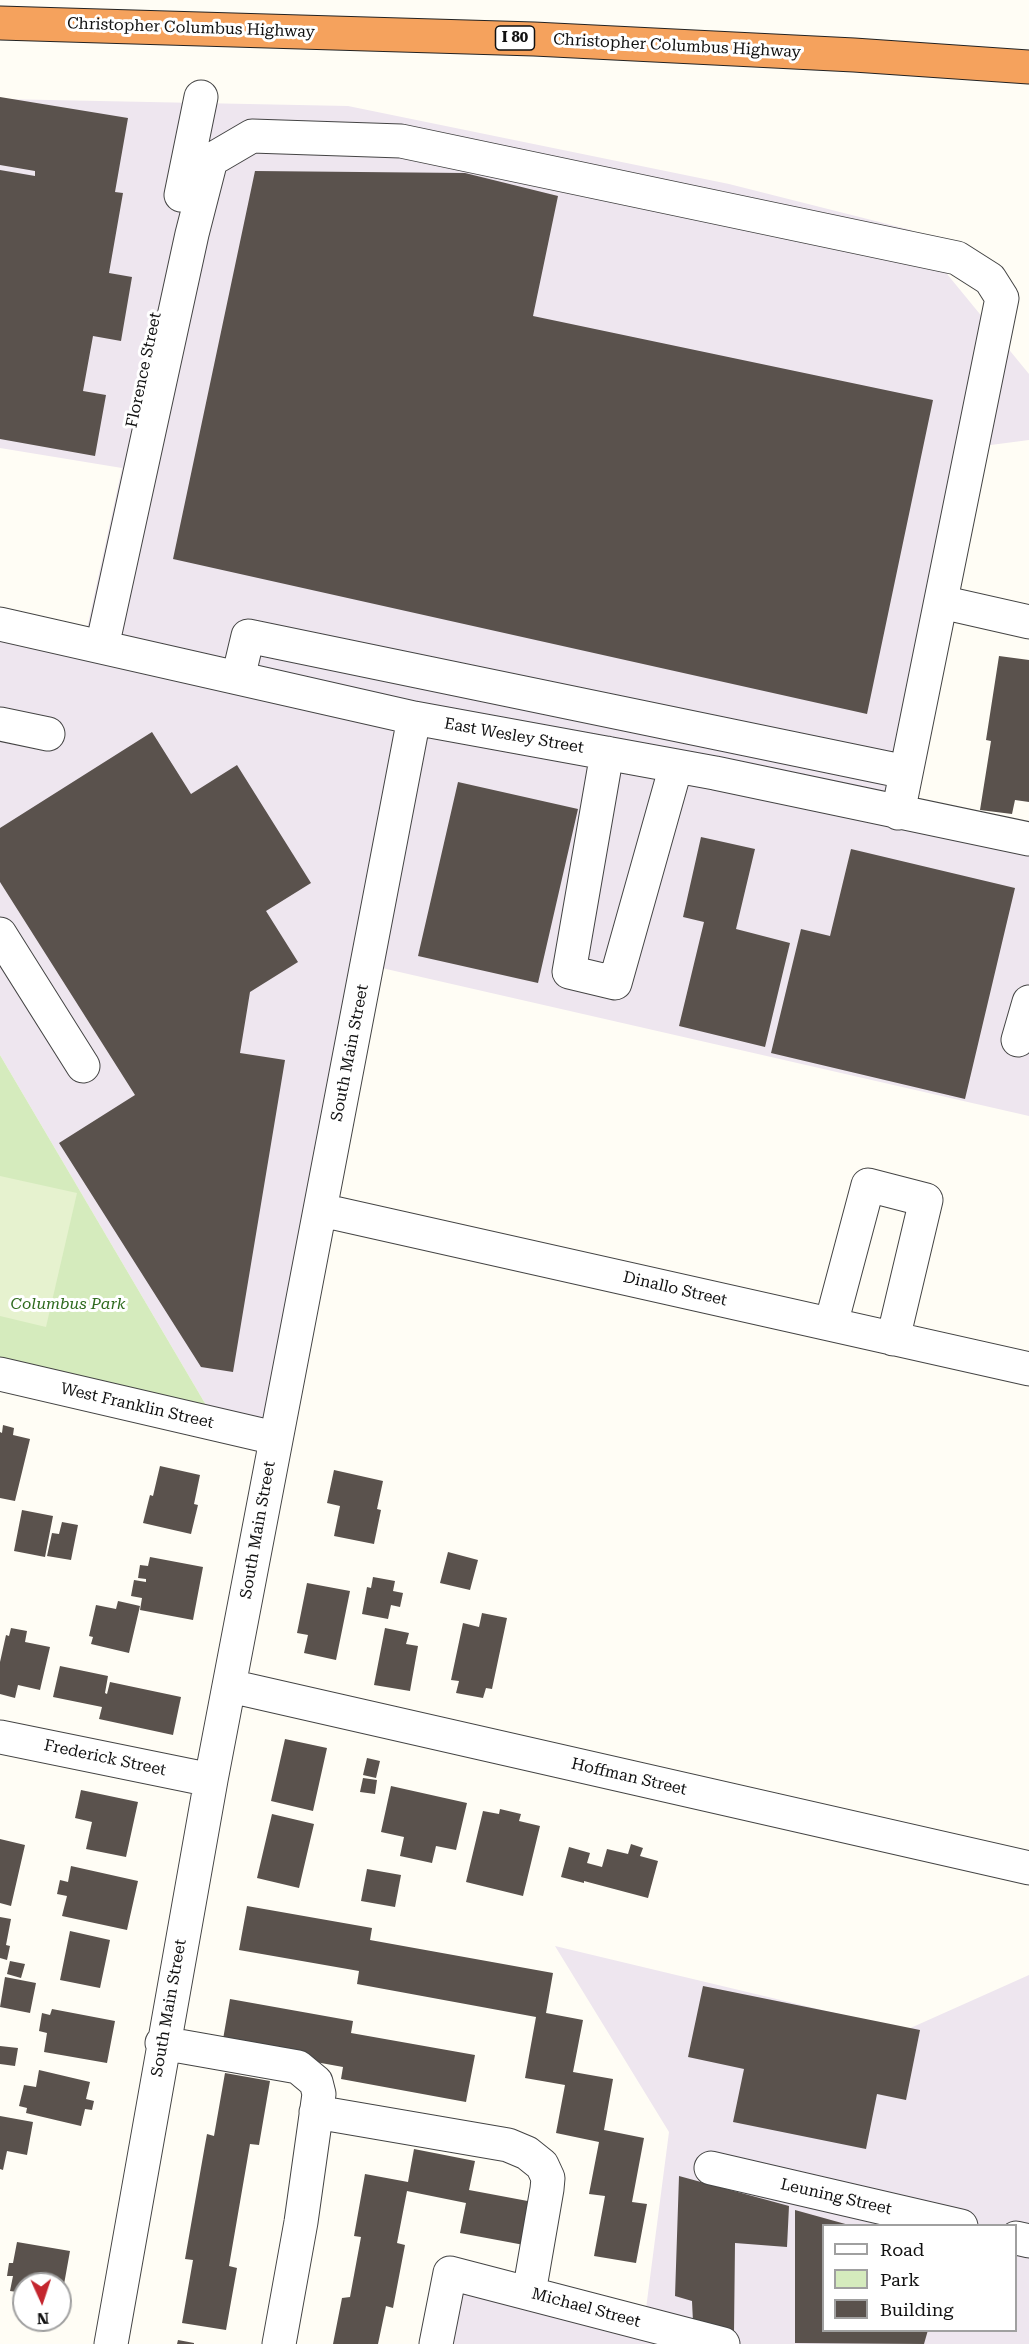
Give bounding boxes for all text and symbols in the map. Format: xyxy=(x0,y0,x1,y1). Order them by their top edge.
street label: Christopher Columbus Highway xyxy=(67,14,315,42)
road number: I 80 xyxy=(496,26,534,50)
street label: Christopher Columbus Highway xyxy=(553,30,801,62)
street label: Florence Street xyxy=(122,311,166,429)
street label: East Wesley Street xyxy=(443,714,585,758)
street label: South Main Street xyxy=(327,983,373,1123)
street label: Dinallo Street xyxy=(621,1268,729,1310)
park label: Columbus Park xyxy=(11,1294,125,1314)
street label: West Franklin Street xyxy=(59,1379,215,1433)
street label: South Main Street xyxy=(236,1460,280,1600)
street label: Frederick Street xyxy=(42,1736,168,1780)
street label: Hoffman Street xyxy=(569,1754,689,1800)
street label: South Main Street xyxy=(147,1938,191,2078)
street label: Leuning Street xyxy=(779,2175,893,2219)
legend xyxy=(822,2224,1017,2332)
text: Road xyxy=(880,2239,924,2260)
text: Park xyxy=(880,2269,920,2290)
north arrow xyxy=(12,2272,72,2332)
street label: Michael Street xyxy=(530,2284,642,2332)
text: Building xyxy=(880,2299,954,2320)
text: N xyxy=(36,2309,50,2328)

